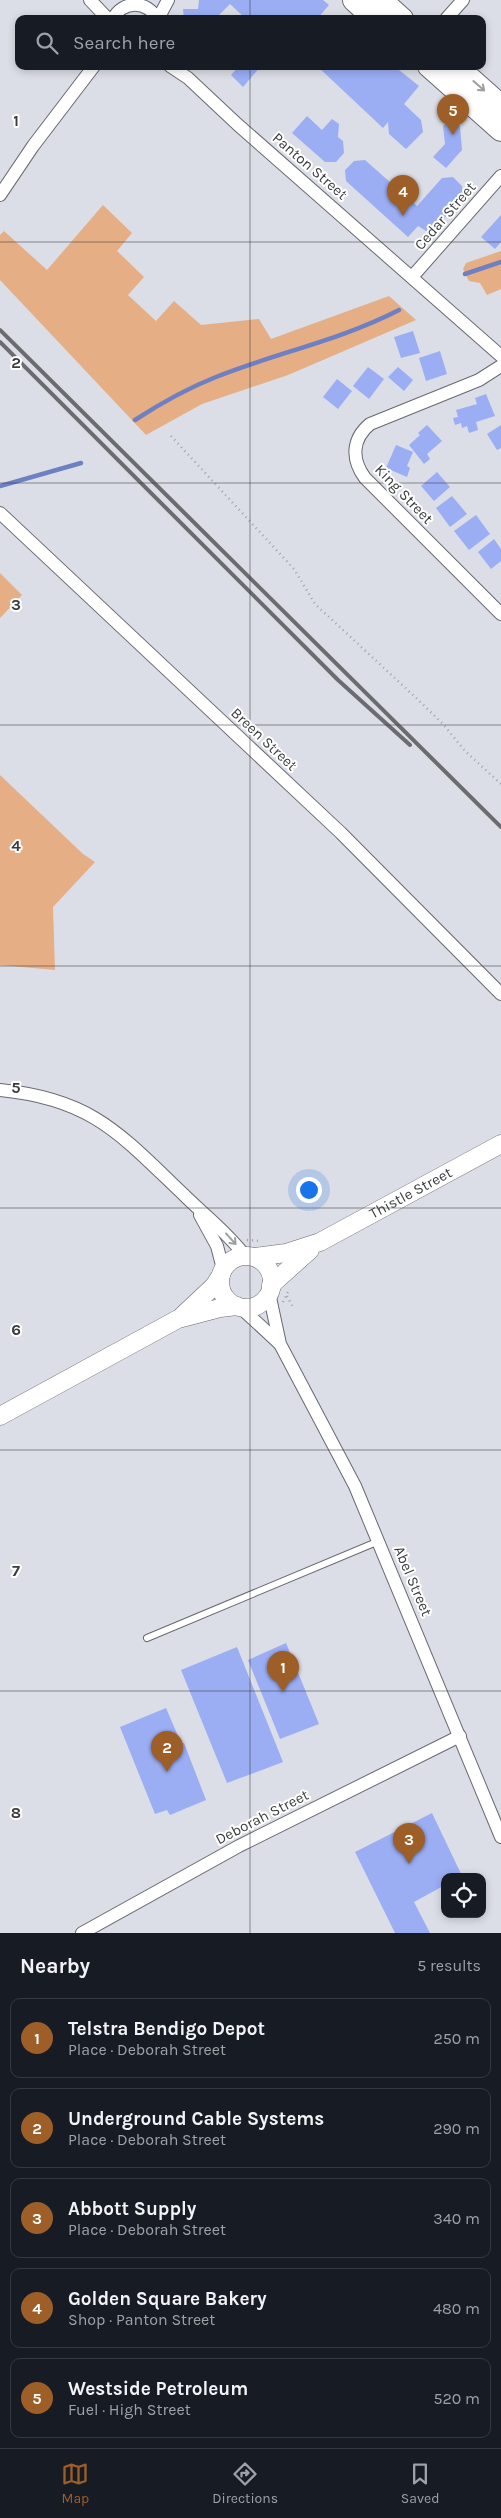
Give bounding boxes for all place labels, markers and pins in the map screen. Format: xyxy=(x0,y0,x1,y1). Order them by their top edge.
pin: 5 xyxy=(437,94,469,135)
pin: 4 xyxy=(387,175,419,216)
pin: 1 xyxy=(267,1651,299,1692)
pin: 2 xyxy=(151,1731,183,1772)
pin: 3 xyxy=(393,1823,425,1864)

